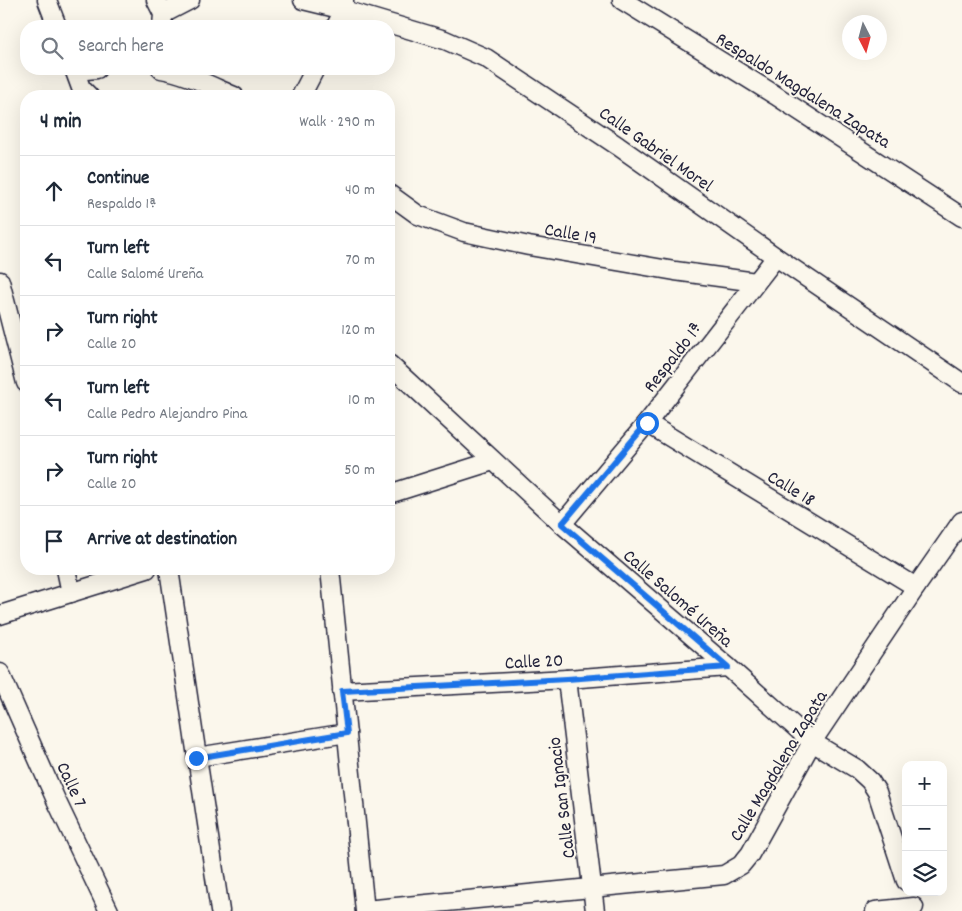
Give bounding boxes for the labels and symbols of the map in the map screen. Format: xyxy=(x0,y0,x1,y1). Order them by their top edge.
north arrow xyxy=(842,15,887,60)
street label: Respaldo Magdalena Zapata xyxy=(710,27,896,157)
street label: Calle Gabriel Morel xyxy=(592,101,718,201)
street label: Calle 19 xyxy=(542,218,599,253)
street label: Respaldo 1ª xyxy=(638,317,711,399)
route start xyxy=(636,412,659,435)
street label: Calle 18 xyxy=(761,465,819,515)
street label: Calle Salomé Ureña xyxy=(616,544,739,656)
street label: Calle 20 xyxy=(504,648,564,679)
street label: Calle Magdalena Zapata xyxy=(724,685,836,847)
street label: Calle San Ignacio xyxy=(543,735,584,860)
route end xyxy=(185,747,208,770)
street label: Calle 7 xyxy=(48,758,92,813)

